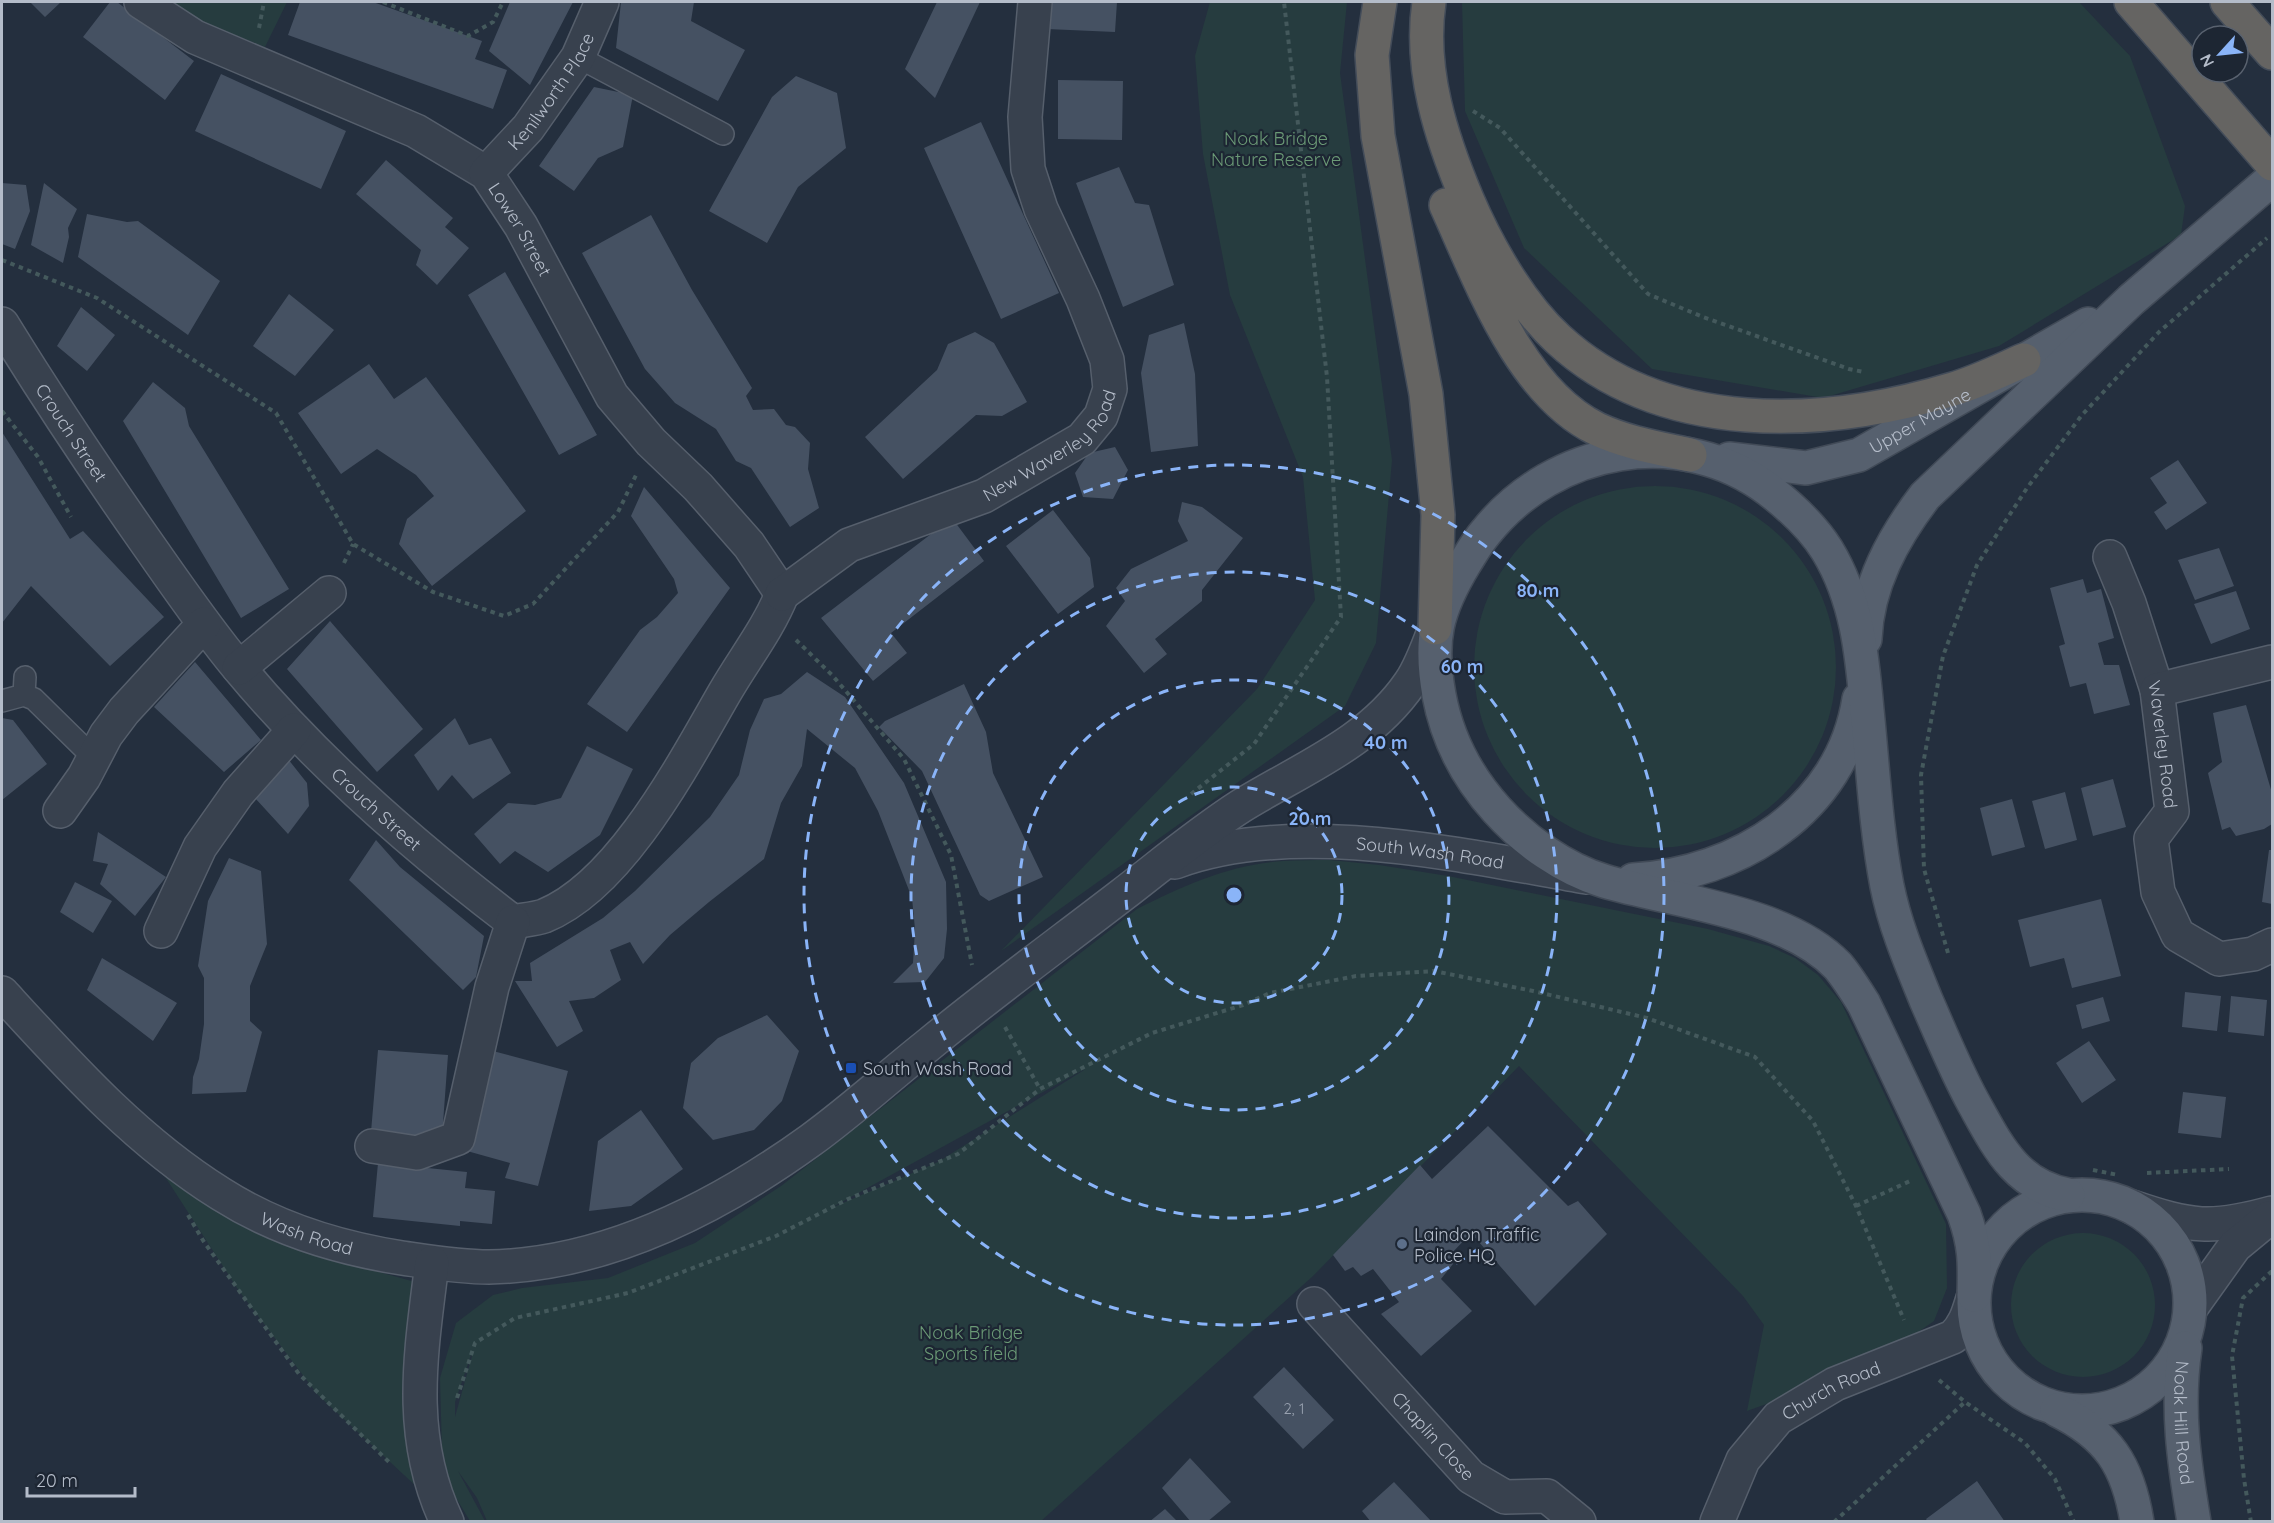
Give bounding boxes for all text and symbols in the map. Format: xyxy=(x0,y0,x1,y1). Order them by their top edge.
north arrow xyxy=(2190,24,2250,84)
street label: Kenilworth Place xyxy=(502,29,599,155)
text: N xyxy=(2195,51,2218,71)
park label: Noak Bridge Nature Reserve xyxy=(1211,127,1341,171)
street label: Lower Street xyxy=(484,178,557,280)
street label: Crouch Street xyxy=(31,379,113,486)
street label: Upper Mayne xyxy=(1865,382,1975,458)
street label: New Waverley Road xyxy=(978,387,1121,506)
text: 80 m xyxy=(1517,579,1559,602)
text: 60 m xyxy=(1441,655,1483,678)
street label: Waverley Road xyxy=(2143,678,2183,810)
text: 40 m xyxy=(1364,731,1408,754)
street label: Crouch Street xyxy=(327,762,426,855)
text: 20 m xyxy=(1289,807,1331,830)
street label: South Wash Road xyxy=(1355,831,1506,874)
centre of rings xyxy=(1224,885,1244,905)
place label: South Wash Road xyxy=(863,1057,1012,1080)
marker: South Wash Road xyxy=(844,1061,858,1075)
street label: Wash Road xyxy=(257,1206,355,1259)
place label: Laindon Traffic Police HQ xyxy=(1414,1223,1539,1267)
marker: Laindon Traffic Police HQ xyxy=(1395,1237,1409,1251)
park label: Noak Bridge Sports field xyxy=(919,1321,1023,1365)
street label: Church Road xyxy=(1777,1356,1884,1425)
street label: Noak Hill Road xyxy=(2170,1360,2199,1486)
street label: Chaplin Close xyxy=(1387,1386,1480,1485)
house number: 2, 1 xyxy=(1284,1399,1304,1418)
scale bar xyxy=(27,1460,135,1498)
text: 20 m xyxy=(36,1469,78,1492)

